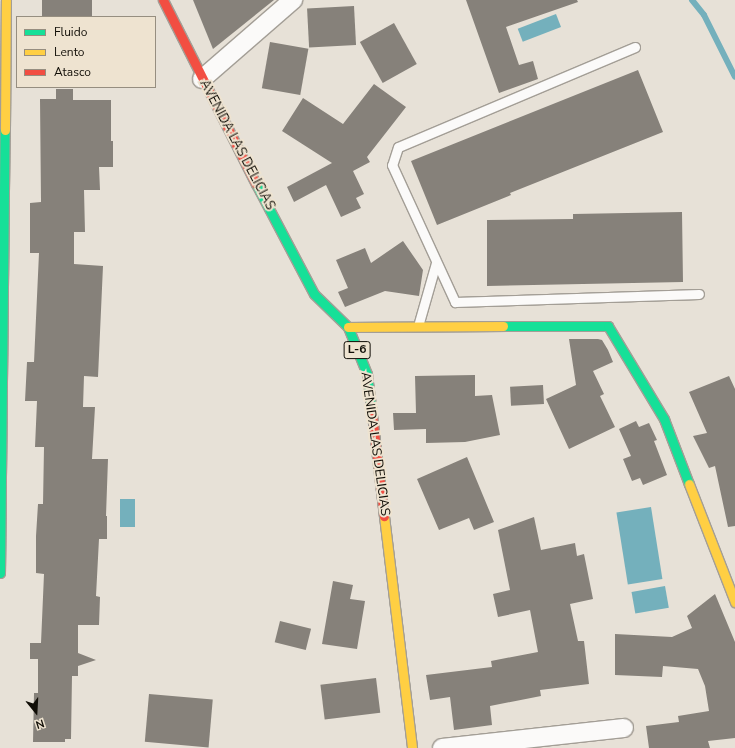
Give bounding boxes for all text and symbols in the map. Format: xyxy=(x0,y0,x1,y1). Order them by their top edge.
legend xyxy=(16,16,156,88)
text: Fluido xyxy=(54,24,87,40)
text: Lento xyxy=(54,44,84,60)
text: Atasco xyxy=(54,64,91,80)
street label: AVENIDA LAS DELICIAS xyxy=(196,77,278,213)
road number: L-6 xyxy=(343,340,371,360)
street label: AVENIDA LAS DELICIAS xyxy=(357,371,393,517)
north arrow xyxy=(16,692,56,732)
text: N xyxy=(34,715,46,732)

